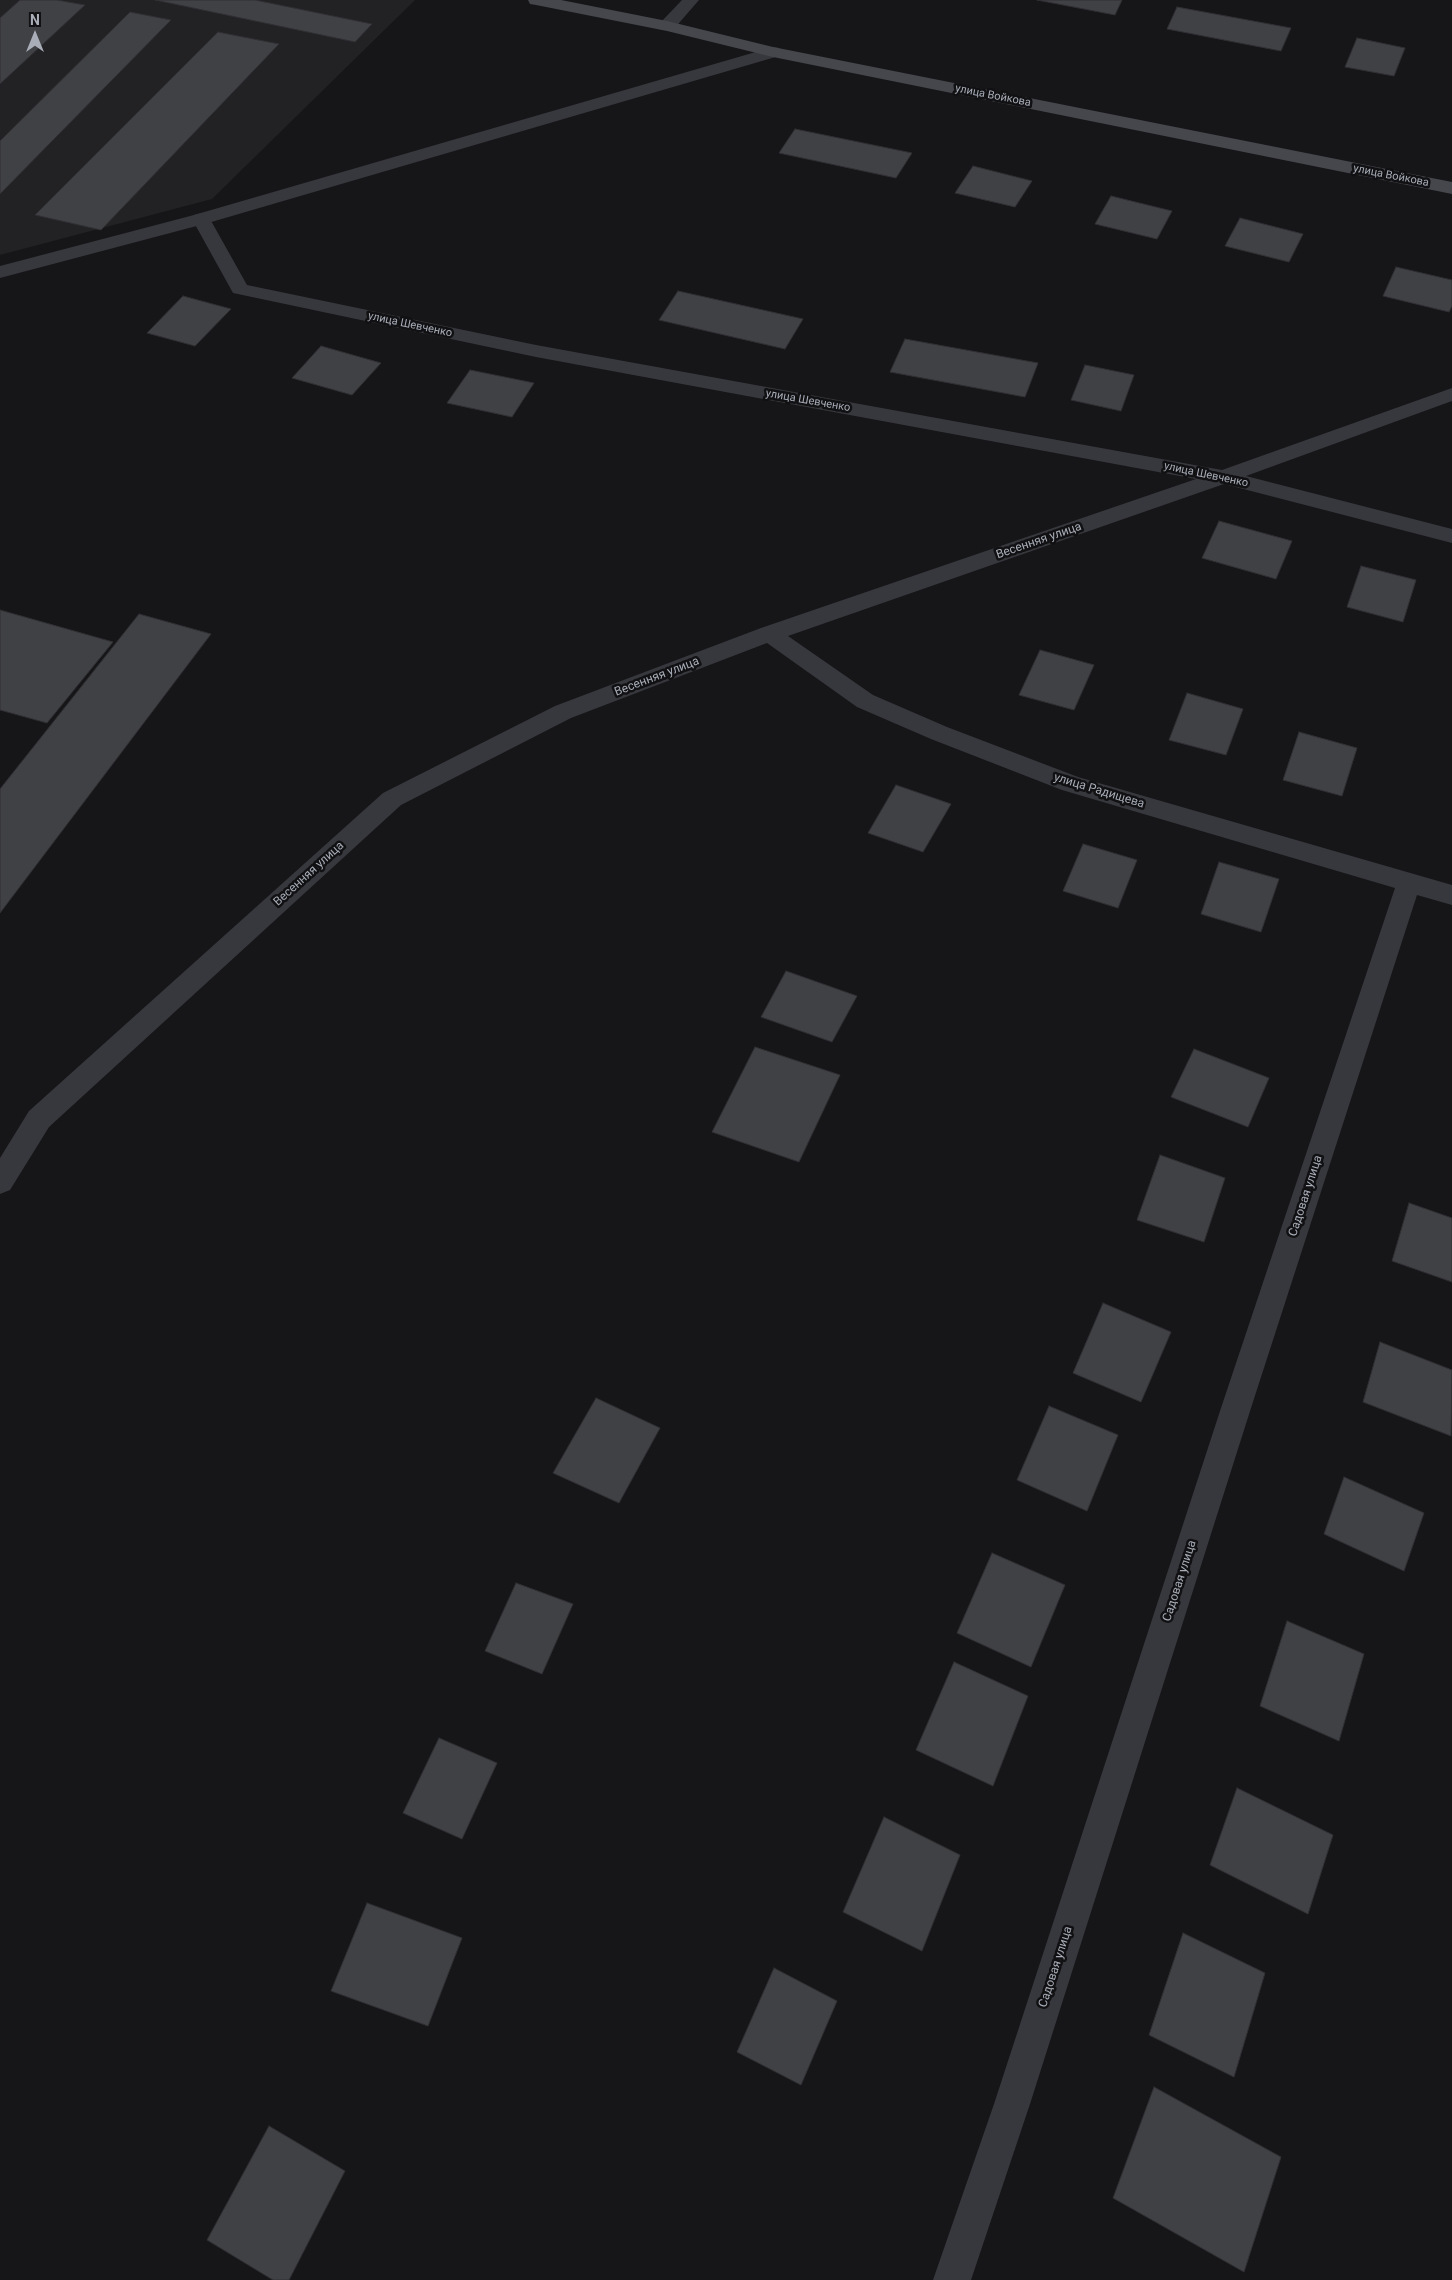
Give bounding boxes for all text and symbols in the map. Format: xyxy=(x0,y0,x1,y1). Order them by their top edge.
north arrow xyxy=(10,10,60,60)
text: N xyxy=(30,12,40,28)
street label: улица Войкова xyxy=(954,82,1032,110)
street label: улица Войкова xyxy=(1352,162,1430,190)
street label: улица Шевченко xyxy=(367,310,453,340)
street label: улица Шевченко xyxy=(765,387,851,415)
street label: улица Шевченко xyxy=(1163,460,1249,490)
street label: Весенняя улица xyxy=(994,520,1084,562)
street label: Весенняя улица xyxy=(613,654,701,700)
street label: улица Радищева xyxy=(1052,770,1146,812)
street label: Весенняя улица xyxy=(271,839,347,909)
street label: Садовая улица xyxy=(1286,1154,1326,1238)
street label: Садовая улица xyxy=(1160,1539,1200,1623)
street label: Садовая улица xyxy=(1036,1925,1076,2009)

